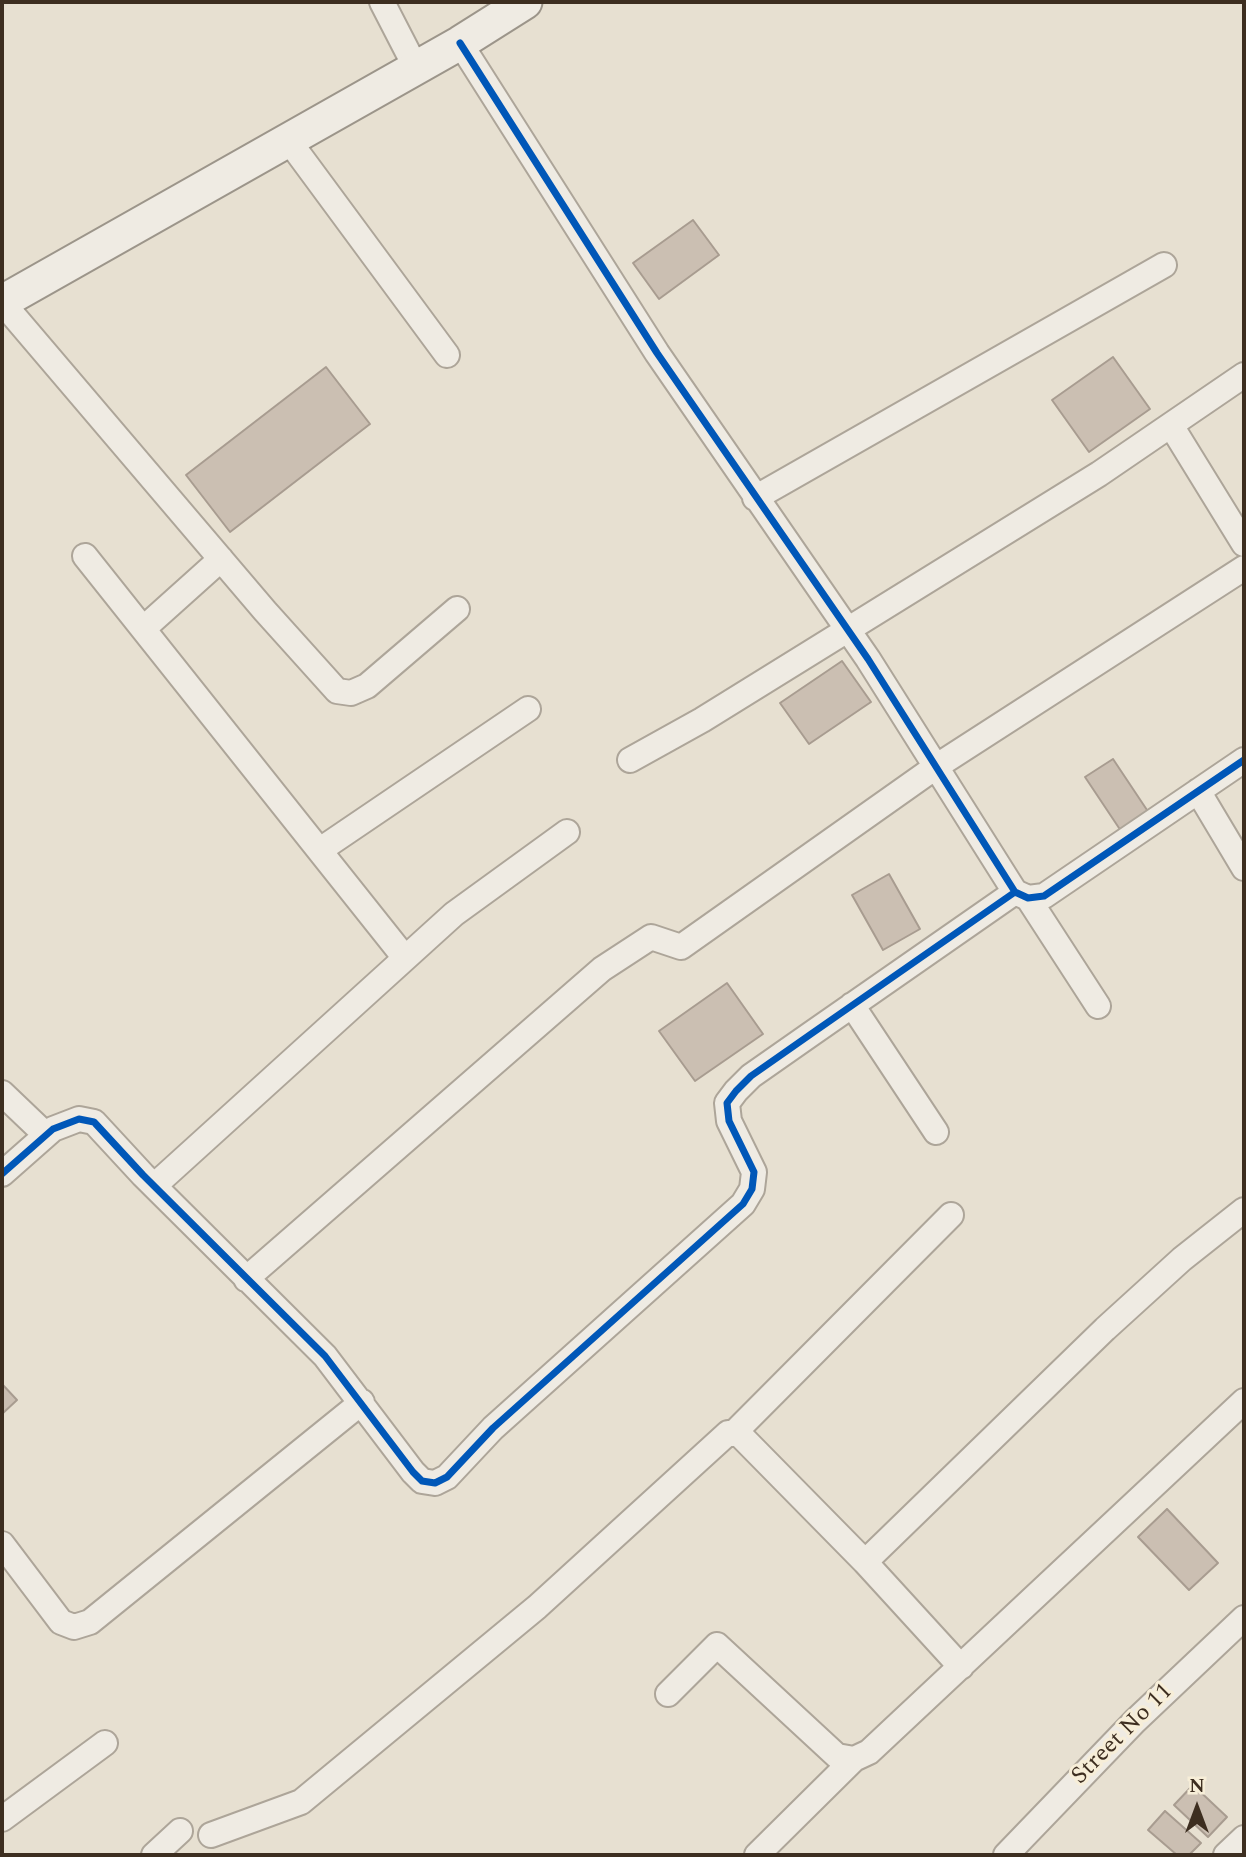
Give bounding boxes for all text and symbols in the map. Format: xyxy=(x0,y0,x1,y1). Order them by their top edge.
street label: Street No 11 xyxy=(1066,1678,1180,1792)
text: N xyxy=(1189,1772,1205,1801)
north arrow xyxy=(1162,1773,1232,1843)

